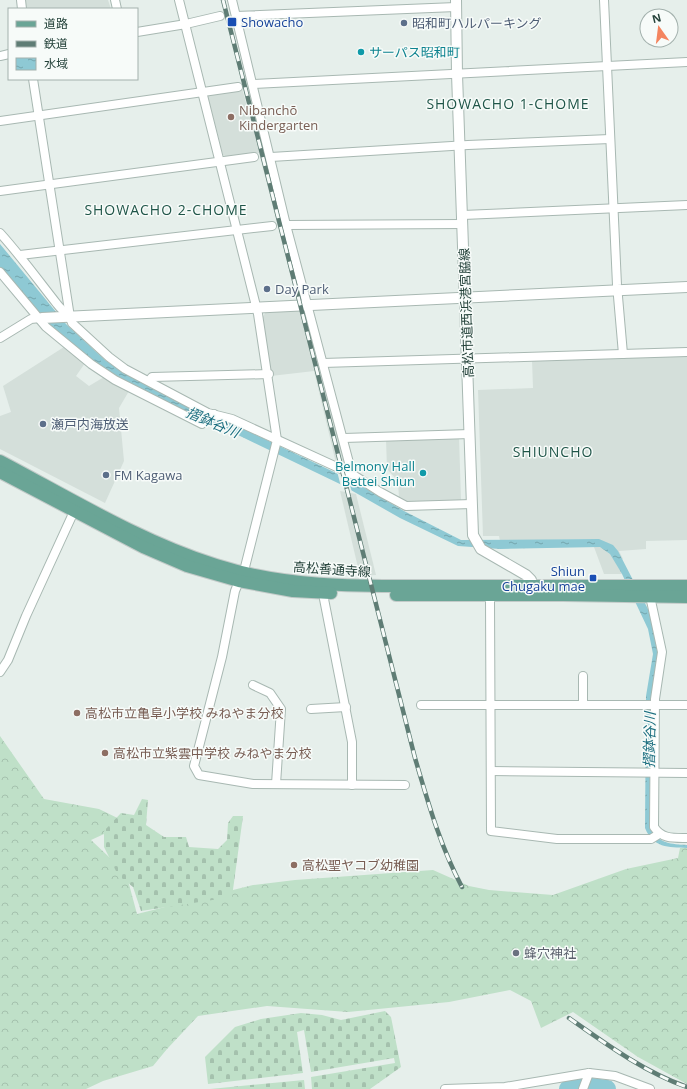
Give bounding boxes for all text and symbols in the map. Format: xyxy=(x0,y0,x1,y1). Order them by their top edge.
legend xyxy=(8,8,138,80)
north arrow xyxy=(639,8,679,48)
text: N xyxy=(650,9,663,26)
place label: Showacho xyxy=(241,13,303,31)
place label: 昭和町ハルパーキング xyxy=(412,14,542,32)
text: 道路 xyxy=(44,15,68,32)
marker: Showacho xyxy=(226,16,238,28)
marker: 昭和町ハルパーキング xyxy=(399,18,409,28)
text: 鉄道 xyxy=(44,35,68,52)
place label: サーパス昭和町 xyxy=(369,43,460,61)
marker: サーパス昭和町 xyxy=(356,47,366,57)
text: 水域 xyxy=(44,55,68,72)
district label: SHOWACHO 1-CHOME xyxy=(426,94,590,113)
place label: Nibanchō Kindergarten xyxy=(239,101,318,134)
marker: Nibanchō Kindergarten xyxy=(226,112,236,122)
district label: SHOWACHO 2-CHOME xyxy=(84,200,248,219)
street label: 高松市道西浜港宮脇線 xyxy=(455,248,477,378)
place label: Day Park xyxy=(275,280,329,298)
marker: Day Park xyxy=(262,284,272,294)
water label: 摺鉢谷川 xyxy=(184,402,244,442)
place label: 瀬戸内海放送 xyxy=(51,415,129,433)
marker: 瀬戸内海放送 xyxy=(38,419,48,429)
district label: SHIUNCHO xyxy=(513,442,593,461)
place label: Belmony Hall Bettei Shiun xyxy=(335,457,415,490)
place label: FM Kagawa xyxy=(114,466,183,484)
marker: Belmony Hall Bettei Shiun xyxy=(418,468,428,478)
marker: FM Kagawa xyxy=(101,470,111,480)
street label: 高松善通寺線 xyxy=(292,557,372,581)
place label: Shiun Chugaku mae xyxy=(502,562,585,595)
marker: Shiun Chugaku mae xyxy=(588,573,598,583)
place label: 高松市立亀阜小学校 みねやま分校 xyxy=(85,704,283,722)
marker: 高松市立亀阜小学校 みねやま分校 xyxy=(72,708,82,718)
water label: 摺鉢谷川 xyxy=(639,710,659,768)
place label: 高松市立紫雲中学校 みねやま分校 xyxy=(113,744,311,762)
marker: 高松市立紫雲中学校 みねやま分校 xyxy=(100,748,110,758)
place label: 高松聖ヤコブ幼稚園 xyxy=(302,856,419,874)
marker: 高松聖ヤコブ幼稚園 xyxy=(289,860,299,870)
place label: 蜂穴神社 xyxy=(524,944,576,962)
marker: 蜂穴神社 xyxy=(511,948,521,958)

